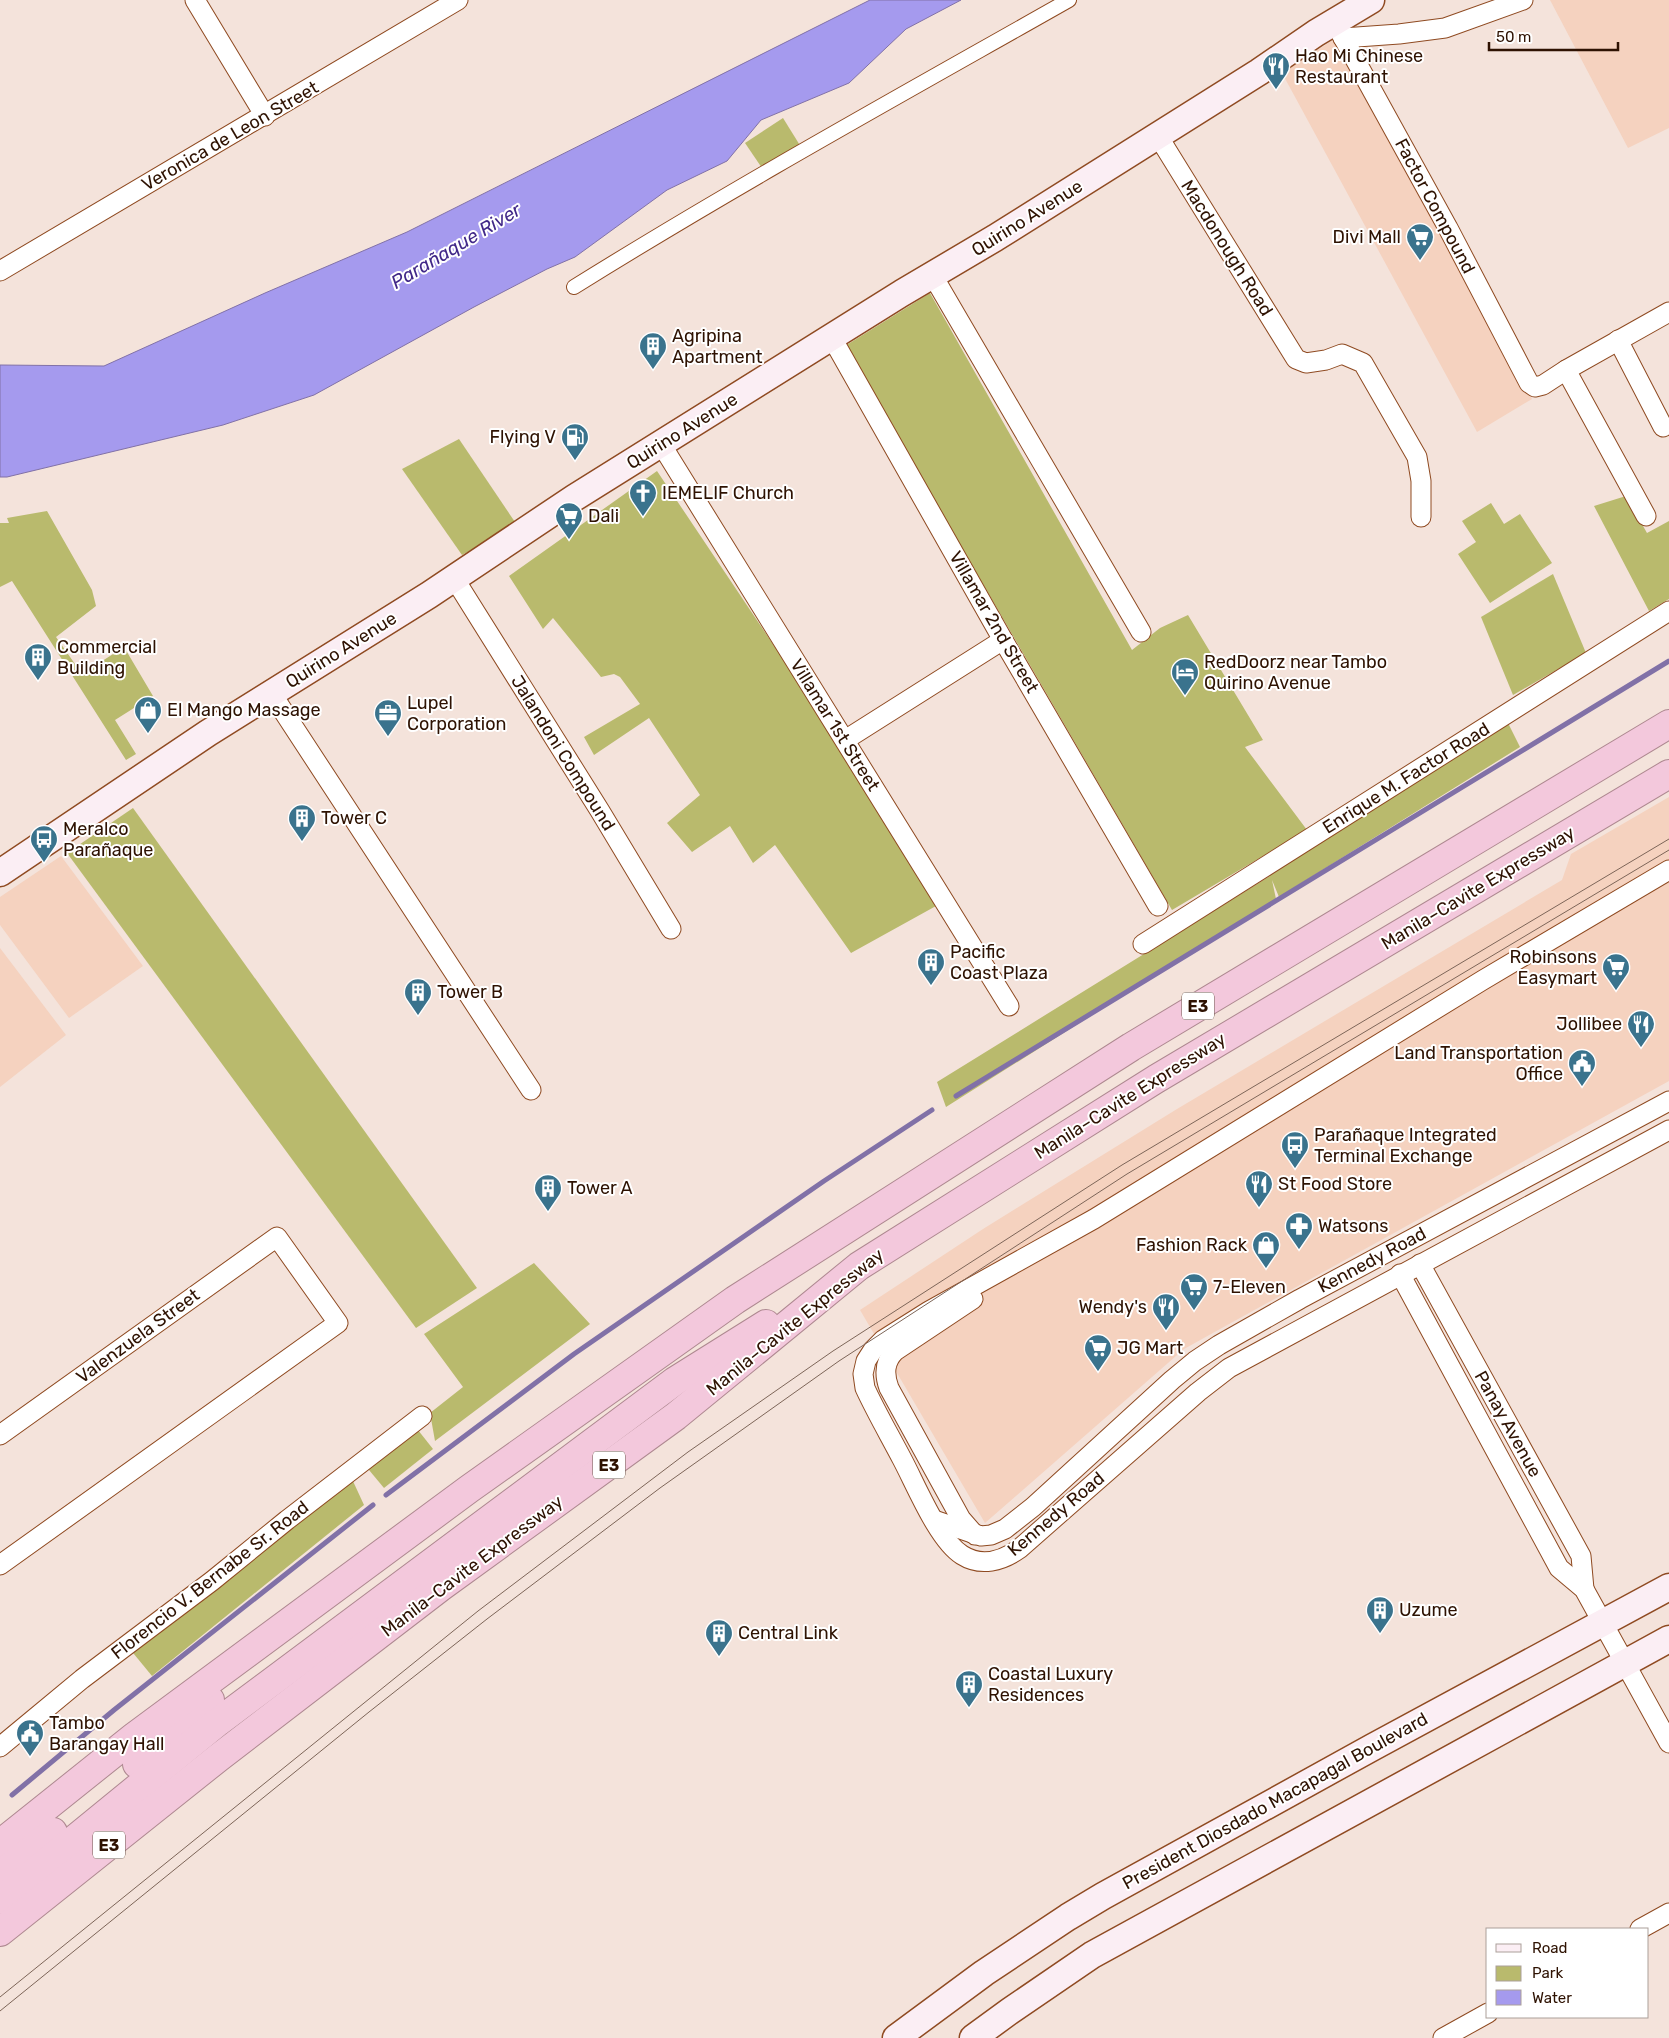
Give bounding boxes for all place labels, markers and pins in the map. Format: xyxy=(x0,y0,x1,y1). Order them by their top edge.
place label: Hao Mi Chinese Restaurant xyxy=(1295,45,1423,88)
restaurant icon: Hao Mi Chinese Restaurant xyxy=(1261,51,1291,90)
supermarket icon: Divi Mall xyxy=(1405,222,1435,261)
place label: Divi Mall xyxy=(1333,226,1401,248)
place label: Agripina Apartment xyxy=(672,325,763,368)
building icon: Agripina Apartment xyxy=(638,331,668,370)
fuel station icon: Flying V xyxy=(560,422,590,461)
place label: Flying V xyxy=(489,426,556,448)
church icon: IEMELIF Church xyxy=(628,478,658,517)
place label: IEMELIF Church xyxy=(662,482,794,504)
supermarket icon: Dali xyxy=(554,501,584,540)
place label: Dali xyxy=(588,505,619,527)
place label: Commercial Building xyxy=(57,636,157,679)
building icon: Commercial Building xyxy=(23,642,53,681)
place label: RedDoorz near Tambo Quirino Avenue xyxy=(1204,651,1387,694)
hotel icon: RedDoorz near Tambo Quirino Avenue xyxy=(1170,657,1200,696)
place label: Lupel Corporation xyxy=(407,692,506,735)
shop icon: El Mango Massage xyxy=(133,695,163,734)
office icon: Lupel Corporation xyxy=(373,698,403,737)
place label: El Mango Massage xyxy=(167,699,321,721)
building icon: Tower C xyxy=(287,803,317,842)
place label: Tower C xyxy=(321,807,387,829)
place label: Meralco Parañaque xyxy=(63,818,153,861)
bus stop icon: Meralco Parañaque xyxy=(29,824,59,863)
place label: Pacific Coast Plaza xyxy=(950,941,1048,984)
place label: Robinsons Easymart xyxy=(1509,946,1597,989)
building icon: Pacific Coast Plaza xyxy=(916,947,946,986)
supermarket icon: Robinsons Easymart xyxy=(1601,952,1631,991)
building icon: Tower B xyxy=(403,977,433,1016)
place label: Tower B xyxy=(437,981,503,1003)
restaurant icon: Jollibee xyxy=(1626,1009,1656,1048)
place label: Jollibee xyxy=(1556,1013,1622,1035)
place label: Land Transportation Office xyxy=(1394,1042,1563,1085)
public building icon: Land Transportation Office xyxy=(1567,1048,1597,1087)
place label: Parañaque Integrated Terminal Exchange xyxy=(1314,1124,1497,1167)
bus stop icon: Parañaque Integrated Terminal Exchange xyxy=(1280,1130,1310,1169)
restaurant icon: St Food Store xyxy=(1244,1169,1274,1208)
building icon: Tower A xyxy=(533,1173,563,1212)
place label: St Food Store xyxy=(1278,1173,1392,1195)
place label: Tower A xyxy=(567,1177,632,1199)
pharmacy icon: Watsons xyxy=(1284,1211,1314,1250)
place label: Watsons xyxy=(1318,1215,1389,1237)
shop icon: Fashion Rack xyxy=(1251,1230,1281,1269)
place label: Fashion Rack xyxy=(1136,1234,1248,1256)
supermarket icon: 7-Eleven xyxy=(1179,1272,1209,1311)
place label: 7-Eleven xyxy=(1213,1276,1286,1298)
restaurant icon: Wendy's xyxy=(1151,1292,1181,1331)
place label: Wendy's xyxy=(1079,1296,1147,1318)
supermarket icon: JG Mart xyxy=(1083,1333,1113,1372)
place label: JG Mart xyxy=(1117,1337,1183,1359)
building icon: Uzume xyxy=(1365,1595,1395,1634)
place label: Uzume xyxy=(1399,1599,1458,1621)
building icon: Central Link xyxy=(704,1618,734,1657)
place label: Central Link xyxy=(738,1622,839,1644)
place label: Coastal Luxury Residences xyxy=(988,1663,1113,1706)
building icon: Coastal Luxury Residences xyxy=(954,1669,984,1708)
place label: Tambo Barangay Hall xyxy=(49,1712,164,1755)
public building icon: Tambo Barangay Hall xyxy=(15,1718,45,1757)

